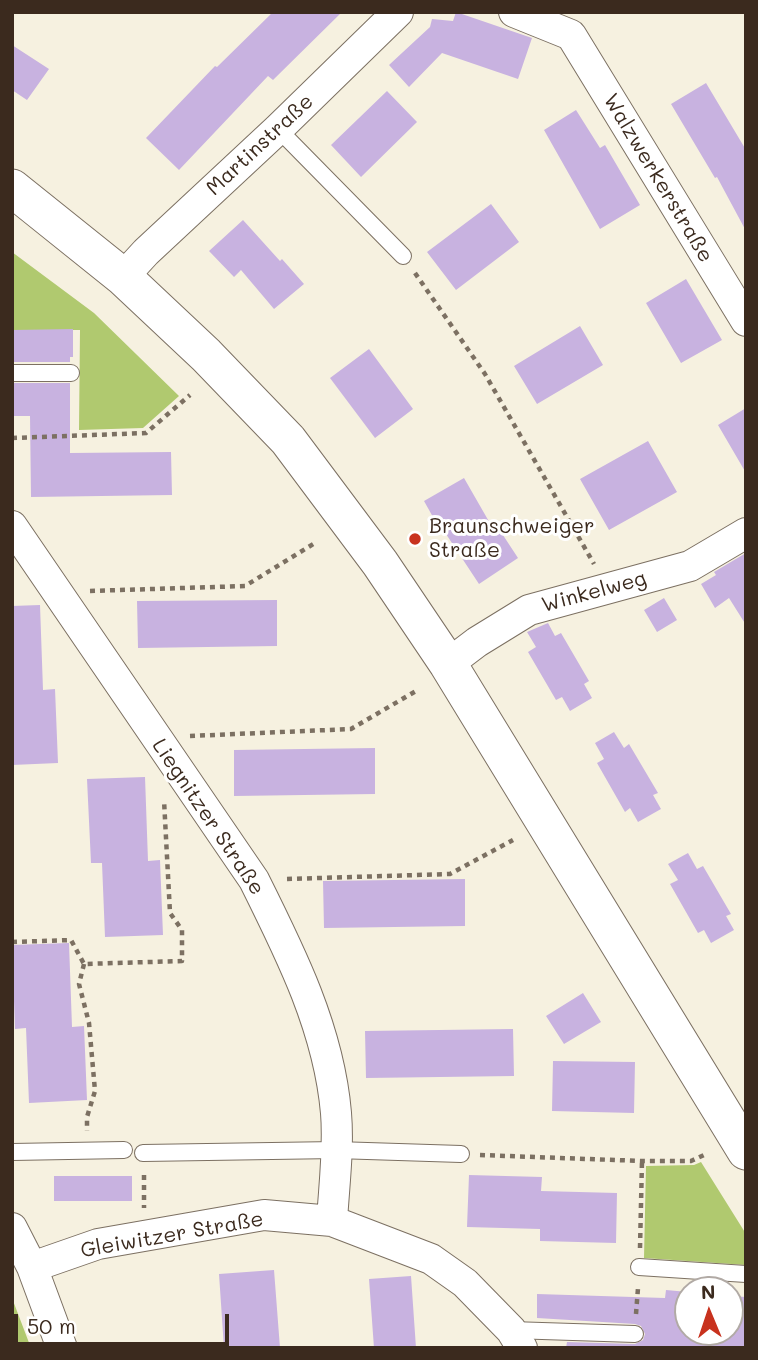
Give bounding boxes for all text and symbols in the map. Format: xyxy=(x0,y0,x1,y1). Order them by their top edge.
street label: Martinstraße xyxy=(201,89,319,201)
street label: Walzwerkerstraße xyxy=(598,89,718,267)
place label: Braunschweiger Straße xyxy=(429,514,595,564)
marker: Braunschweiger Straße xyxy=(407,531,423,547)
street label: Winkelweg xyxy=(539,566,649,618)
street label: Liegnitzer Straße xyxy=(146,734,270,900)
street label: Gleiwitzer Straße xyxy=(79,1207,265,1263)
north arrow xyxy=(674,1276,744,1346)
text: N xyxy=(701,1279,716,1304)
scale bar xyxy=(18,1300,233,1344)
text: 50 m xyxy=(27,1312,76,1339)

